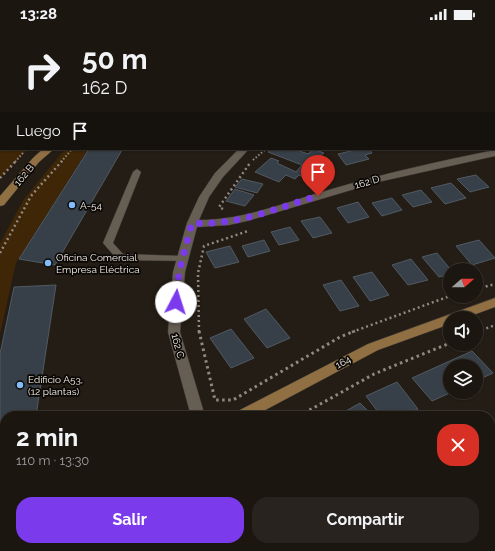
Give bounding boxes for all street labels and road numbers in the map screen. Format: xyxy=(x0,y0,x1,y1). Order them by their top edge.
street label: 162 B xyxy=(12,162,36,188)
street label: 162 D xyxy=(353,173,381,191)
street label: 162 C xyxy=(169,333,187,360)
street label: 164 xyxy=(333,353,353,371)

